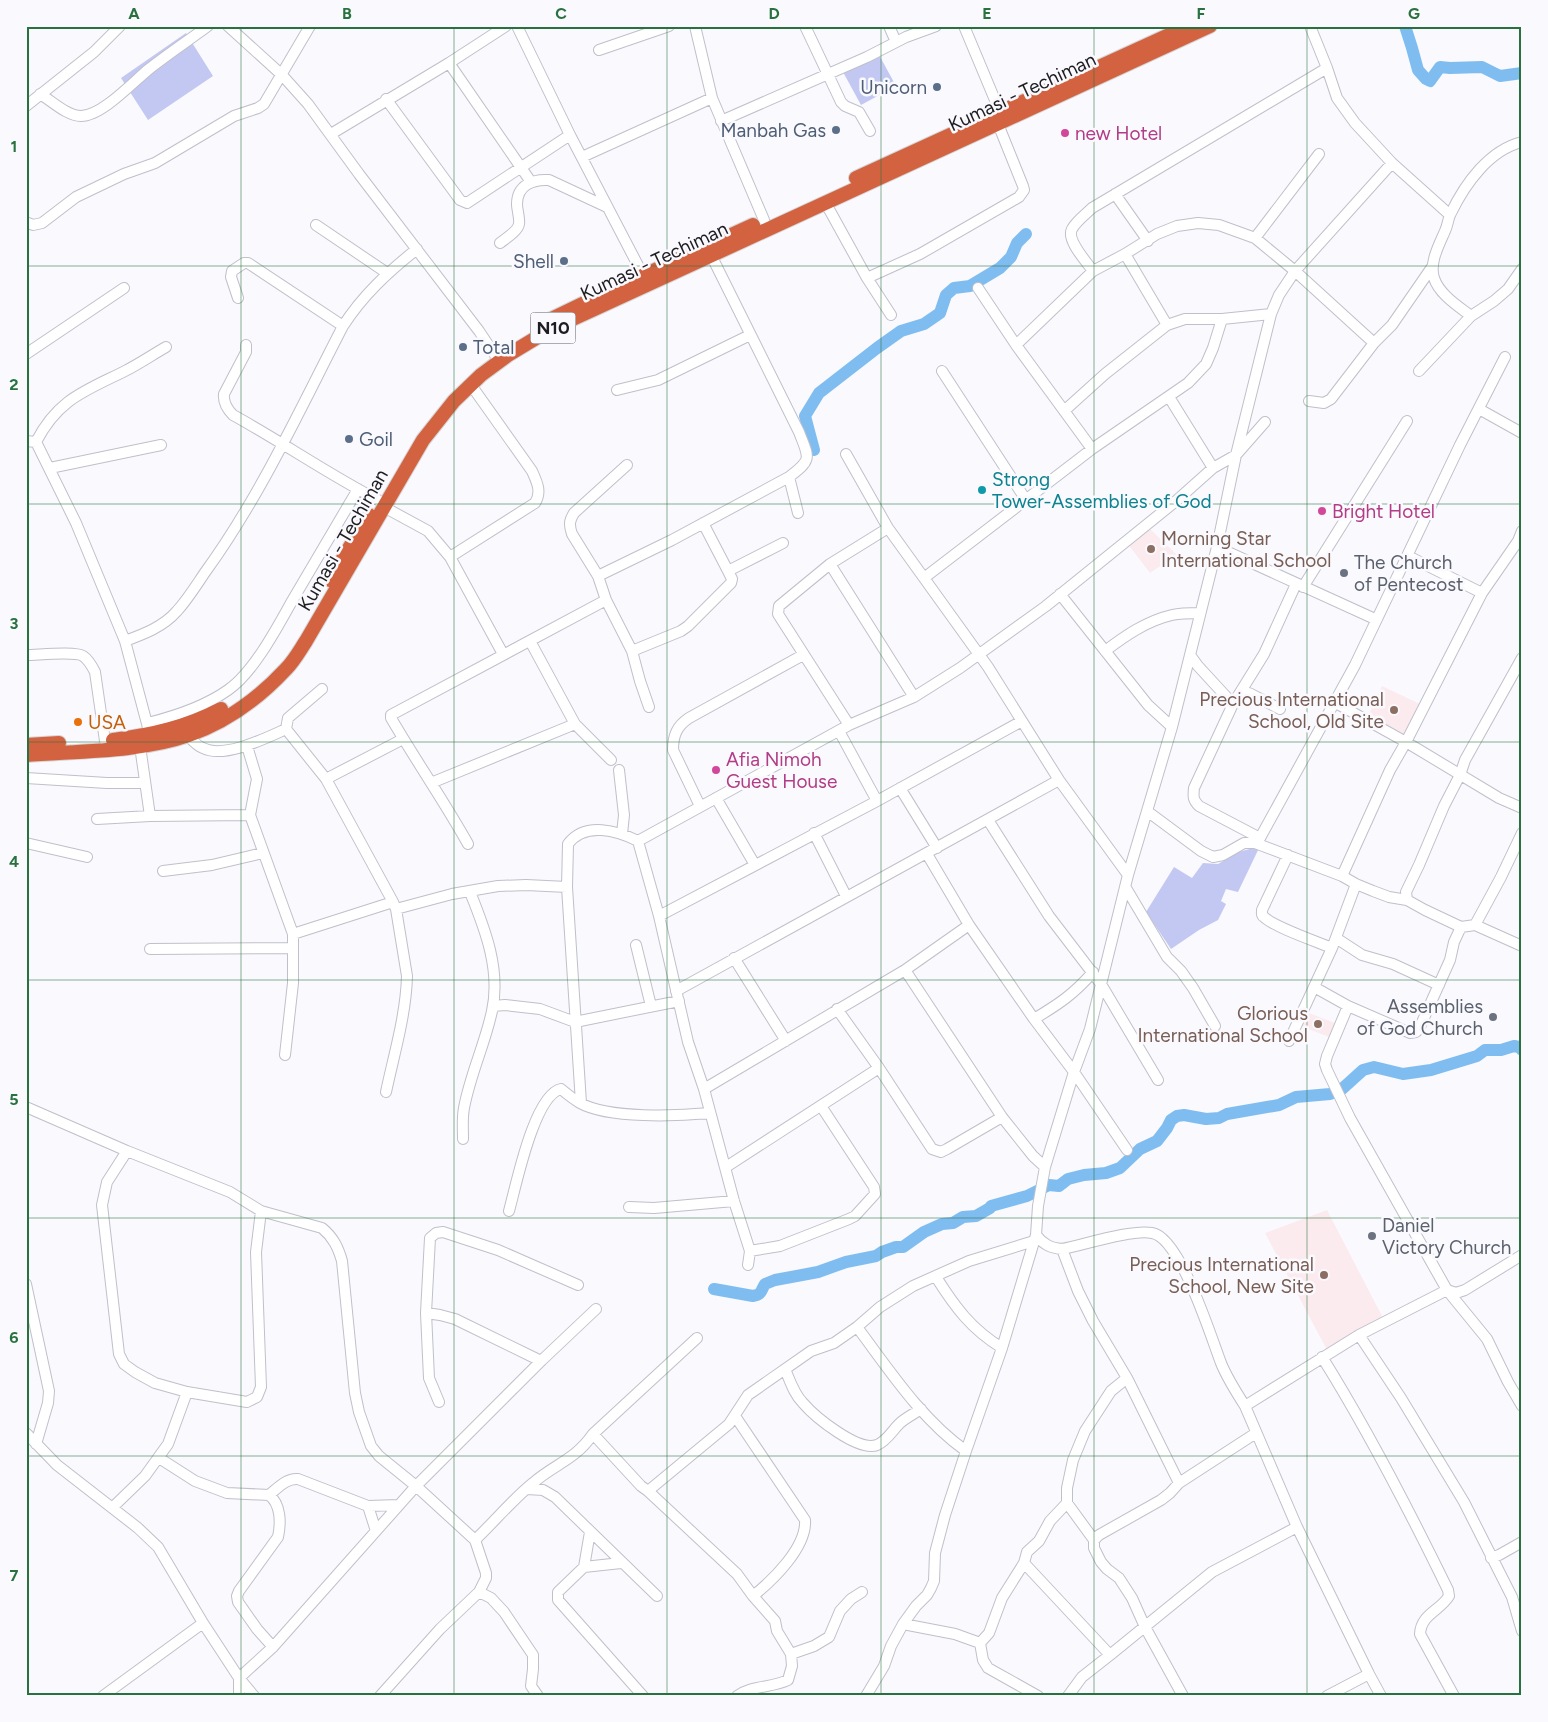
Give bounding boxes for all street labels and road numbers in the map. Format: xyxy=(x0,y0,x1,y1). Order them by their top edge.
street label: Kumasi - Techiman xyxy=(945,48,1099,136)
street label: Kumasi - Techiman xyxy=(577,217,731,305)
road number: N10 xyxy=(530,312,576,343)
street label: Kumasi - Techiman xyxy=(293,465,393,615)

